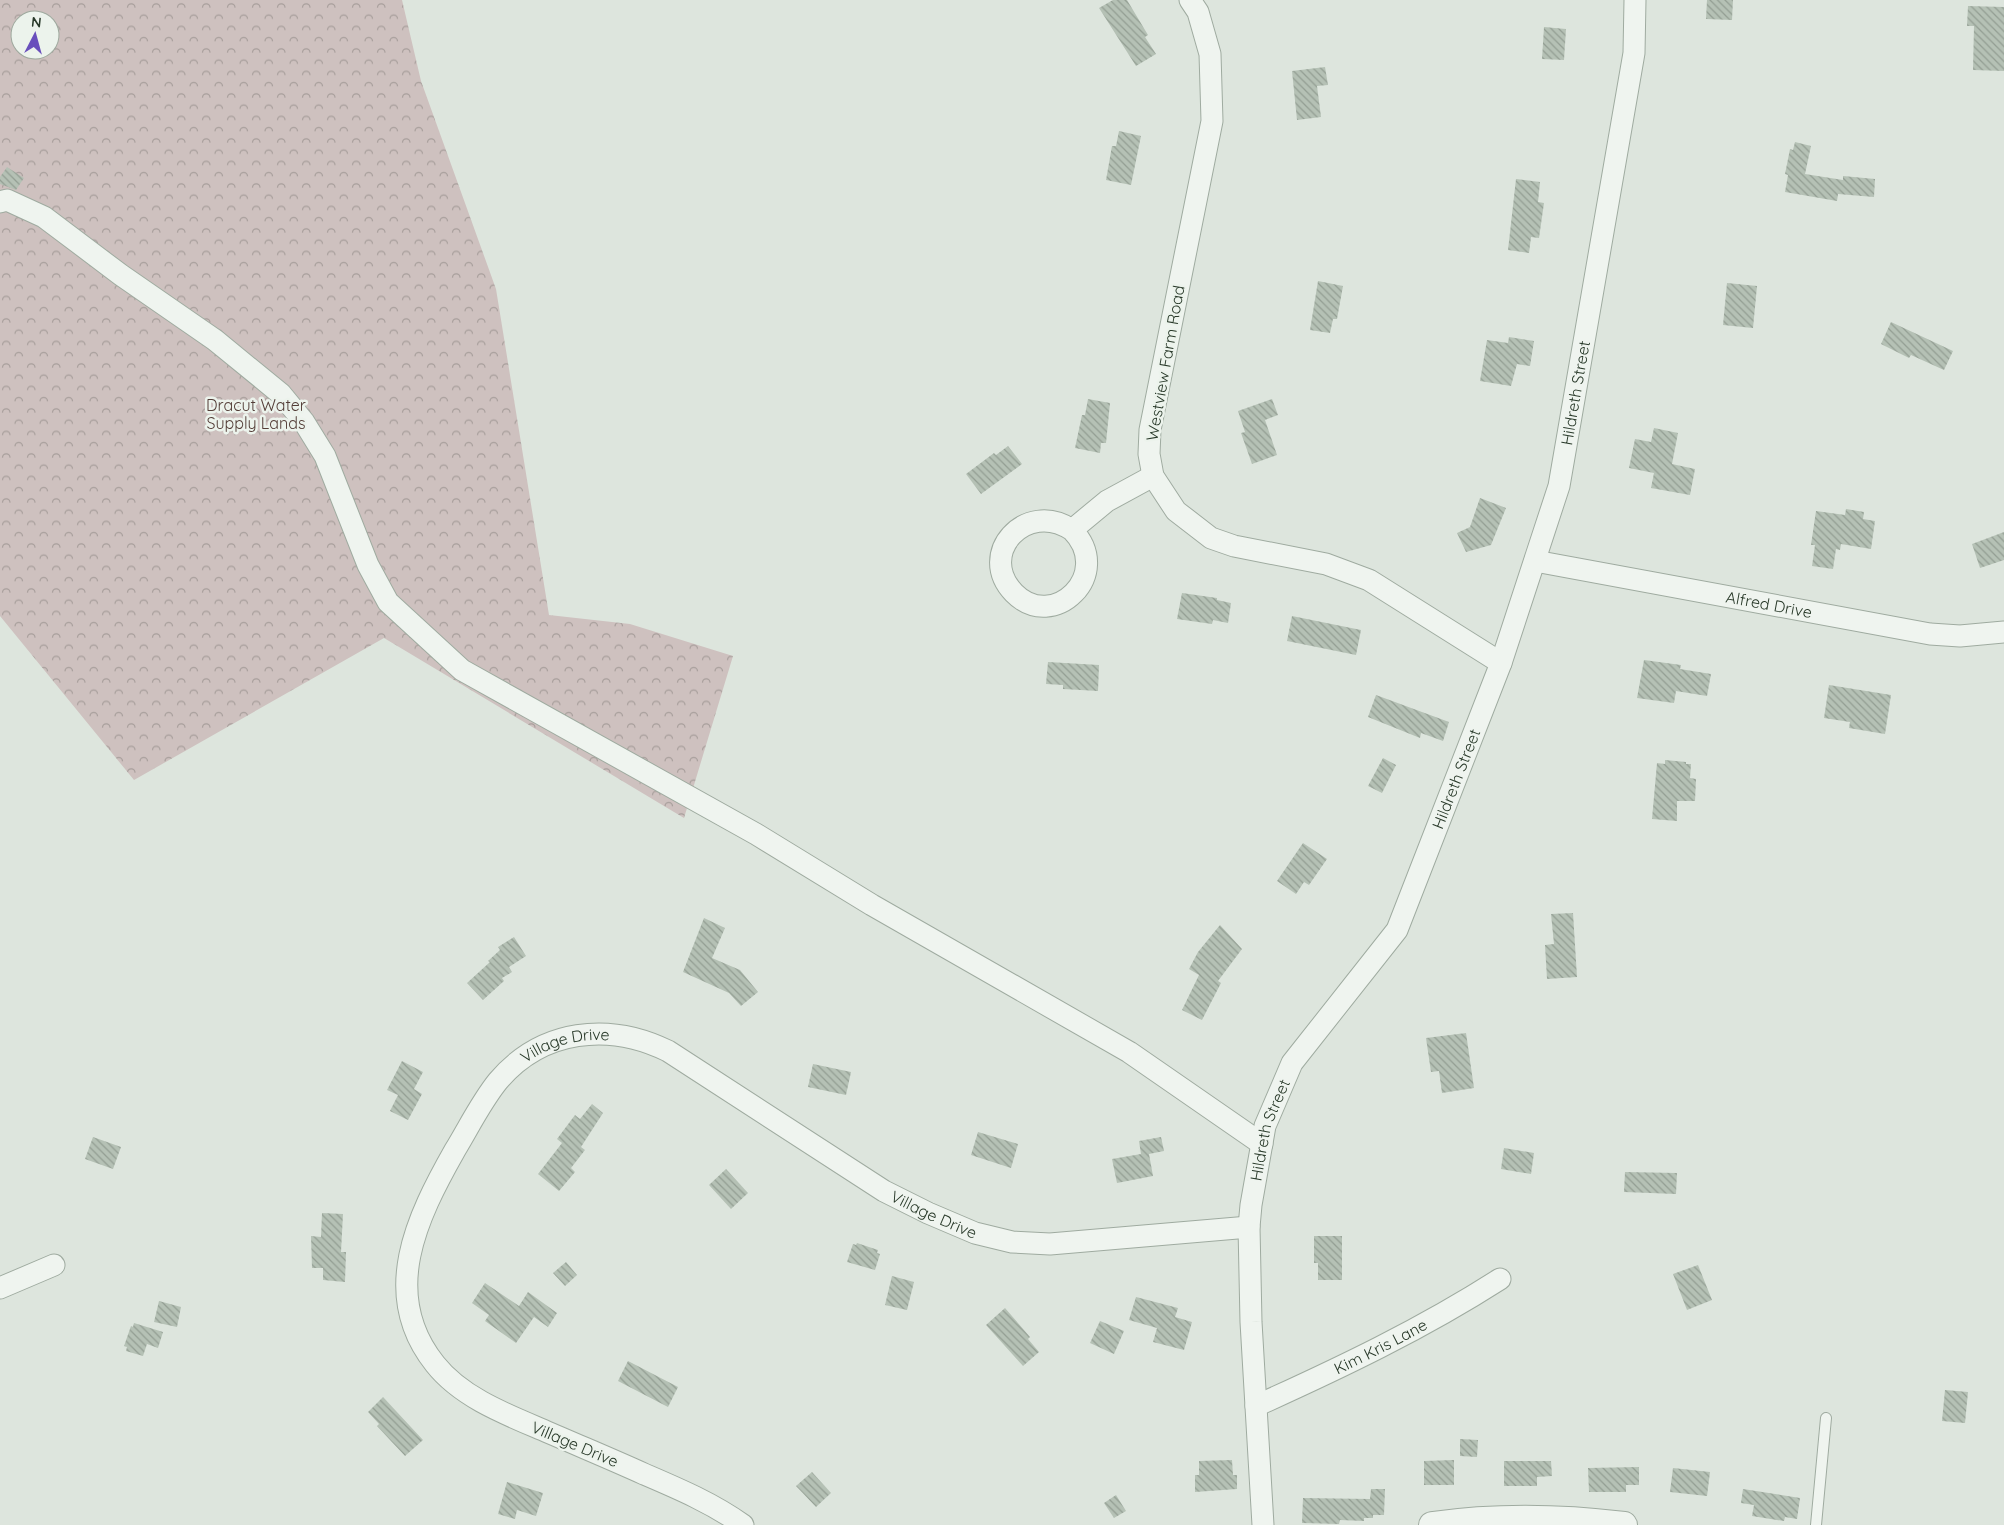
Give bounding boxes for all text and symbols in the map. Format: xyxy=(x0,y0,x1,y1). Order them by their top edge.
north arrow xyxy=(10,10,60,60)
text: N xyxy=(30,13,42,32)
street label: Westview Farm Road xyxy=(1141,284,1189,442)
street label: Hildreth Street xyxy=(1556,339,1594,447)
park label: Dracut Water Supply Lands xyxy=(206,395,306,433)
street label: Alfred Drive xyxy=(1724,586,1814,622)
street label: Hildreth Street xyxy=(1427,726,1484,832)
street label: Village Drive xyxy=(516,1024,610,1067)
street label: Hildreth Street xyxy=(1245,1076,1294,1182)
street label: Village Drive xyxy=(887,1186,980,1243)
street label: Kim Kris Lane xyxy=(1331,1314,1430,1378)
street label: Village Drive xyxy=(528,1417,622,1471)

